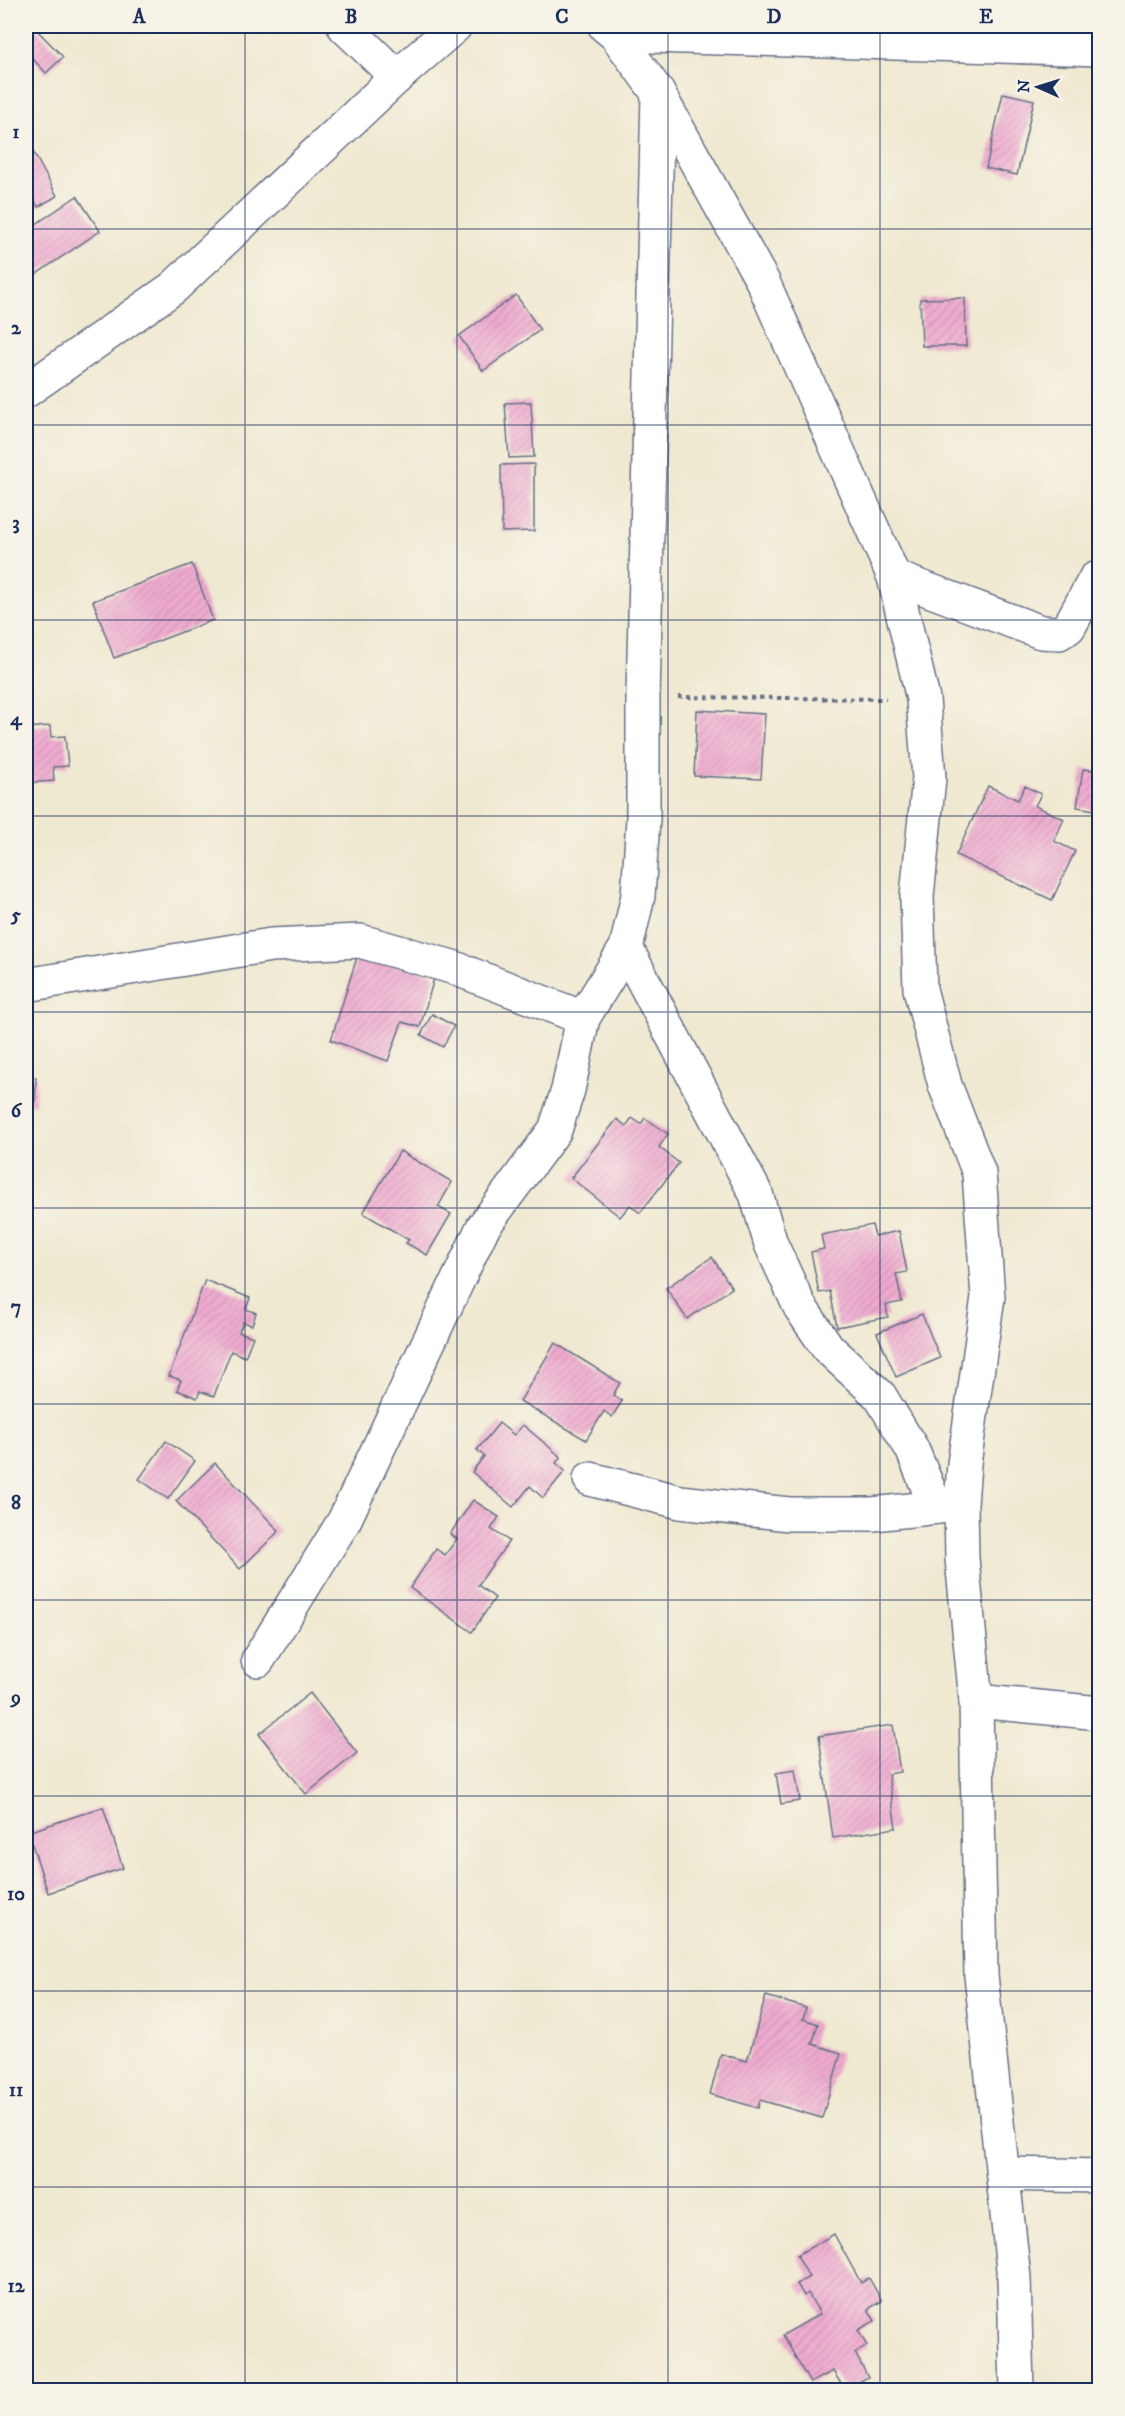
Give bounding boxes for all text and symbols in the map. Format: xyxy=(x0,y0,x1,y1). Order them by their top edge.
text: A xyxy=(132,5,147,30)
text: B xyxy=(345,5,357,30)
text: C xyxy=(555,5,569,30)
text: D xyxy=(767,5,782,30)
text: E xyxy=(979,5,993,30)
north arrow xyxy=(1008,57,1068,117)
text: N xyxy=(1014,79,1034,93)
text: 1 xyxy=(12,120,20,145)
text: 2 xyxy=(11,316,22,341)
text: 3 xyxy=(12,511,20,536)
text: 4 xyxy=(10,707,23,732)
text: 5 xyxy=(10,903,21,928)
text: 6 xyxy=(11,1099,23,1124)
text: 7 xyxy=(11,1295,21,1320)
text: 8 xyxy=(11,1491,21,1516)
text: 9 xyxy=(9,1686,21,1711)
text: 10 xyxy=(7,1882,25,1907)
text: 11 xyxy=(9,2078,23,2103)
text: 12 xyxy=(7,2274,26,2299)

